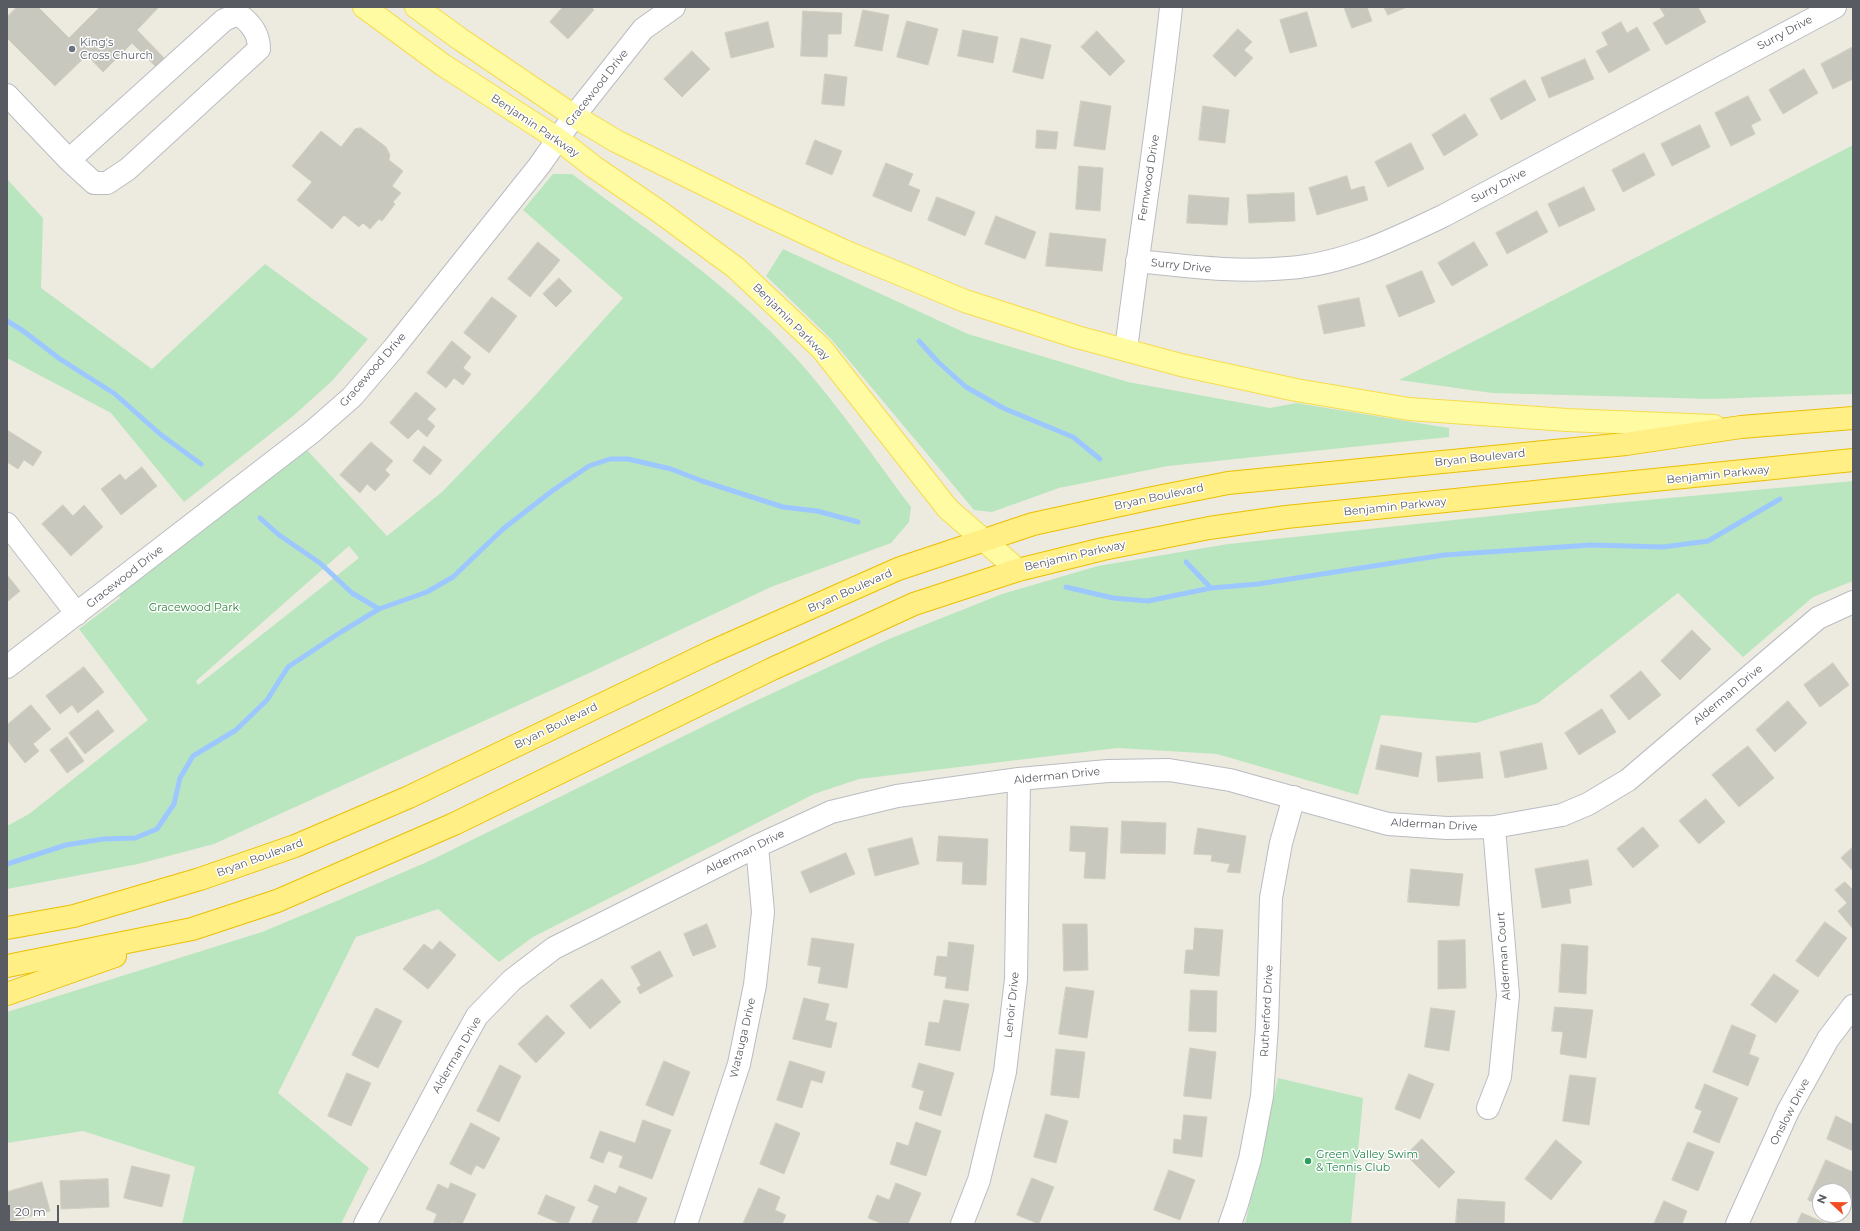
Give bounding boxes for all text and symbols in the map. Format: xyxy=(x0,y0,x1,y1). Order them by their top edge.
street label: Surry Drive xyxy=(1755,13,1815,53)
place label: King's Cross Church xyxy=(80,36,153,62)
marker: King's Cross Church xyxy=(67,44,77,54)
street label: Gracewood Drive xyxy=(563,47,631,129)
street label: Benjamin Parkway xyxy=(488,92,582,160)
street label: Fernwood Drive xyxy=(1136,134,1162,222)
street label: Surry Drive xyxy=(1469,166,1529,206)
street label: Surry Drive xyxy=(1150,256,1212,276)
street label: Benjamin Parkway xyxy=(750,281,832,363)
street label: Gracewood Drive xyxy=(337,330,409,410)
street label: Bryan Boulevard xyxy=(1434,447,1526,469)
street label: Benjamin Parkway xyxy=(1666,463,1770,487)
street label: Bryan Boulevard xyxy=(1113,481,1205,513)
street label: Benjamin Parkway xyxy=(1343,495,1447,519)
street label: Benjamin Parkway xyxy=(1023,538,1127,574)
street label: Gracewood Drive xyxy=(84,543,166,611)
street label: Bryan Boulevard xyxy=(806,566,894,616)
park label: Gracewood Park xyxy=(149,601,239,615)
street label: Alderman Drive xyxy=(1691,662,1765,728)
street label: Bryan Boulevard xyxy=(512,700,600,752)
street label: Alderman Drive xyxy=(1013,765,1101,787)
street label: Alderman Drive xyxy=(1390,816,1478,834)
street label: Alderman Drive xyxy=(703,827,787,877)
street label: Bryan Boulevard xyxy=(215,836,305,880)
street label: Alderman Court xyxy=(1494,911,1514,1001)
street label: Rutherford Drive xyxy=(1258,965,1276,1057)
street label: Lenoir Drive xyxy=(1002,971,1022,1039)
street label: Watauga Drive xyxy=(727,997,759,1079)
street label: Alderman Drive xyxy=(430,1014,484,1096)
street label: Onslow Drive xyxy=(1768,1076,1812,1148)
place label: Green Valley Swim & Tennis Club xyxy=(1316,1148,1418,1174)
marker: Green Valley Swim & Tennis Club xyxy=(1303,1156,1313,1166)
north arrow xyxy=(1812,1183,1852,1223)
text: N xyxy=(1814,1192,1830,1206)
scale bar xyxy=(10,1197,61,1223)
text: 20 m xyxy=(15,1204,46,1219)

